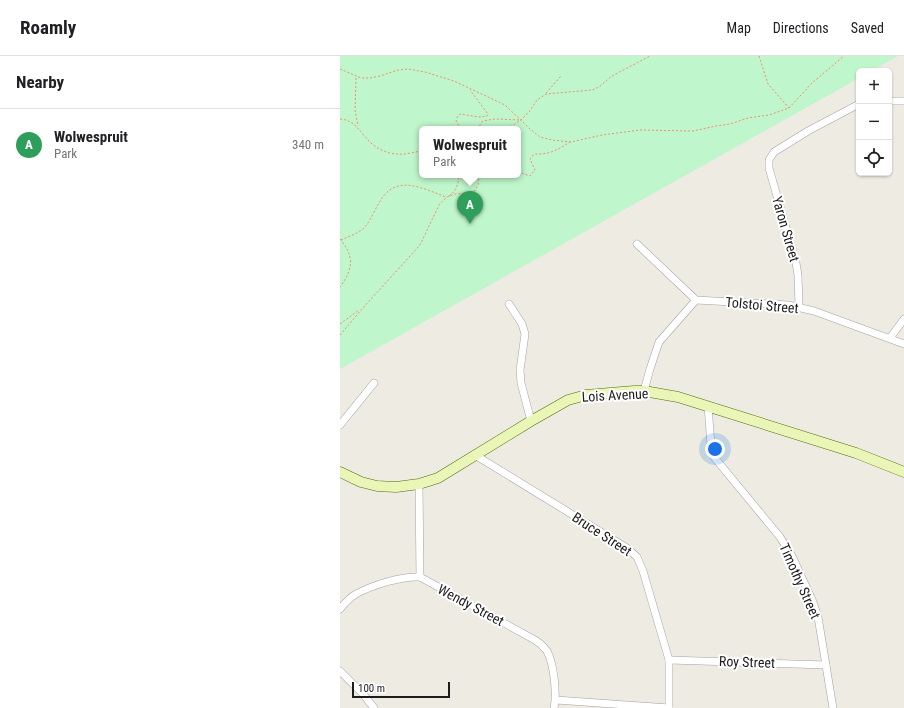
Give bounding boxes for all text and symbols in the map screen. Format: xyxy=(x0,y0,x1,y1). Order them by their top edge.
text: Roamly xyxy=(20,16,76,39)
text: Map xyxy=(727,20,751,36)
text: Directions xyxy=(773,20,829,36)
text: Saved xyxy=(851,20,884,36)
map controls xyxy=(856,68,892,176)
button: + xyxy=(856,68,892,104)
text: Nearby xyxy=(16,72,64,92)
button: − xyxy=(856,104,892,140)
popup xyxy=(419,126,521,178)
text: Wolwespruit xyxy=(54,128,128,146)
text: Wolwespruit xyxy=(433,136,507,154)
text: A xyxy=(25,137,33,152)
text: 340 m xyxy=(292,137,324,152)
button: locate xyxy=(856,140,892,176)
text: Park xyxy=(54,146,77,161)
text: Park xyxy=(433,154,456,169)
pin: A xyxy=(457,191,483,224)
street label: Yaron Street xyxy=(769,194,803,264)
street label: Tolstoi Street xyxy=(725,294,799,316)
street label: Lois Avenue xyxy=(581,385,649,405)
your location xyxy=(705,439,725,459)
street label: Bruce Street xyxy=(569,509,635,559)
street label: Timothy Street xyxy=(776,541,824,621)
street label: Wendy Street xyxy=(435,581,507,629)
street label: Roy Street xyxy=(719,653,775,671)
scale bar xyxy=(352,680,450,699)
text: 100 m xyxy=(358,682,385,695)

